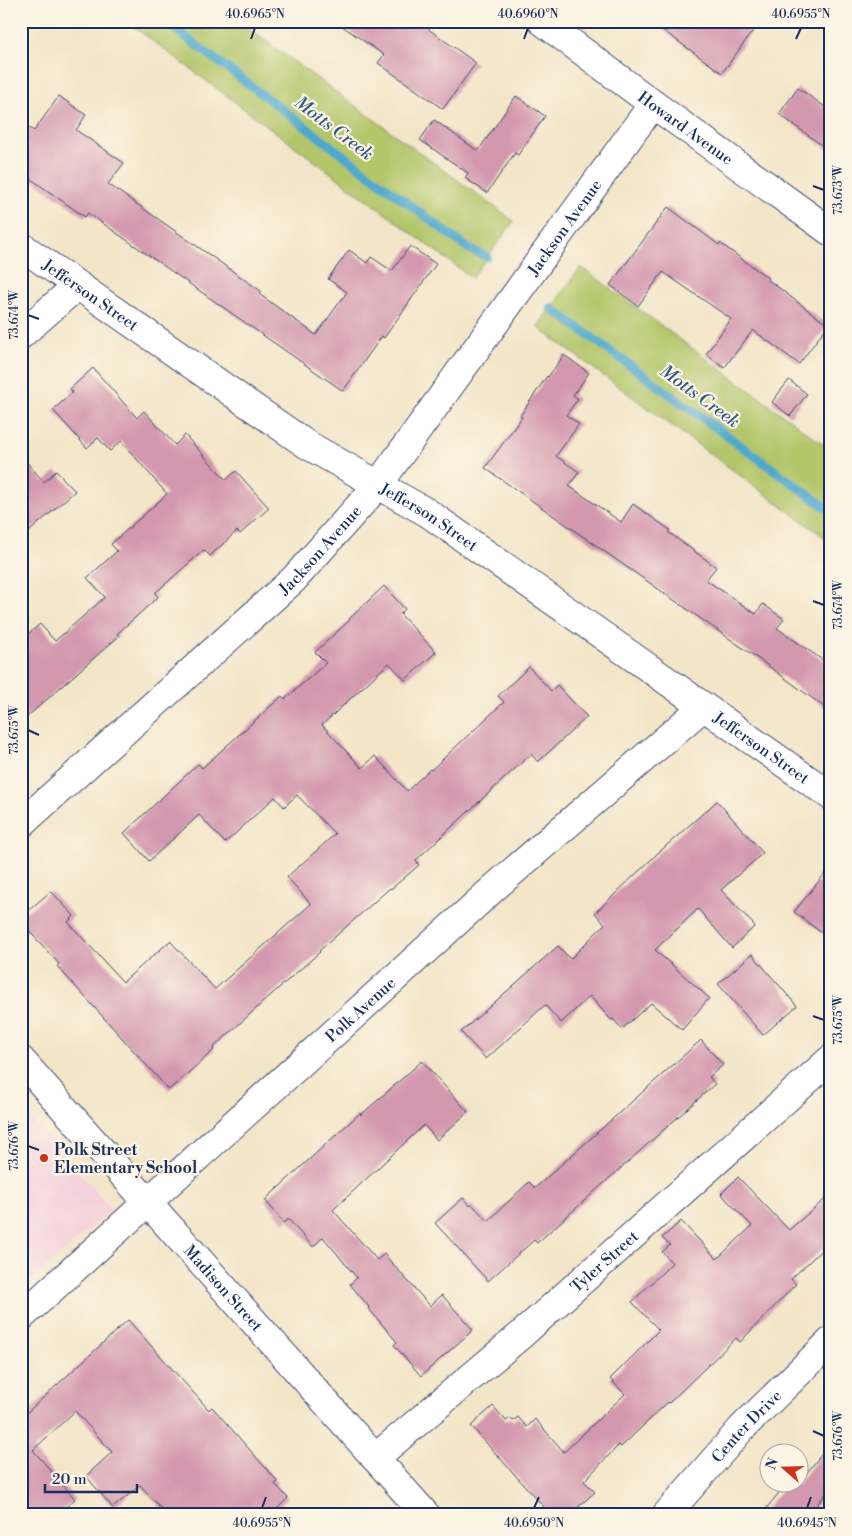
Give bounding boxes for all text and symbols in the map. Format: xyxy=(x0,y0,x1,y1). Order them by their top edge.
text: 40.6965°N xyxy=(225,7,285,22)
text: 40.6960°N xyxy=(498,7,558,22)
text: 40.6955°N xyxy=(772,7,830,22)
street label: Howard Avenue xyxy=(634,87,737,169)
water label: Motts Creek xyxy=(290,91,378,166)
text: 73.673°W xyxy=(831,164,846,215)
street label: Jackson Avenue xyxy=(523,176,606,280)
street label: Jefferson Street xyxy=(38,254,142,336)
text: 73.674°W xyxy=(7,289,22,340)
water label: Motts Creek xyxy=(655,360,744,433)
street label: Jefferson Street xyxy=(375,478,482,556)
street label: Jackson Avenue xyxy=(274,501,366,600)
text: 73.674°W xyxy=(831,579,846,630)
text: 73.675°W xyxy=(7,704,22,755)
street label: Jefferson Street xyxy=(709,707,813,789)
street label: Polk Avenue xyxy=(322,973,400,1047)
text: 73.675°W xyxy=(831,994,846,1045)
text: 73.676°W xyxy=(7,1120,22,1171)
place label: Polk Street Elementary School xyxy=(54,1140,198,1178)
marker: Polk Street Elementary School xyxy=(38,1152,50,1164)
street label: Tyler Street xyxy=(567,1226,643,1297)
street label: Madison Street xyxy=(179,1241,267,1336)
street label: Center Drive xyxy=(707,1386,786,1467)
text: 73.676°W xyxy=(831,1410,846,1461)
north arrow xyxy=(760,1444,810,1494)
text: N xyxy=(762,1456,783,1472)
scale bar xyxy=(45,1461,138,1493)
text: 20 m xyxy=(52,1470,87,1489)
text: 40.6955°N xyxy=(233,1516,291,1531)
text: 40.6950°N xyxy=(504,1516,564,1531)
text: 40.6945°N xyxy=(777,1516,837,1531)

